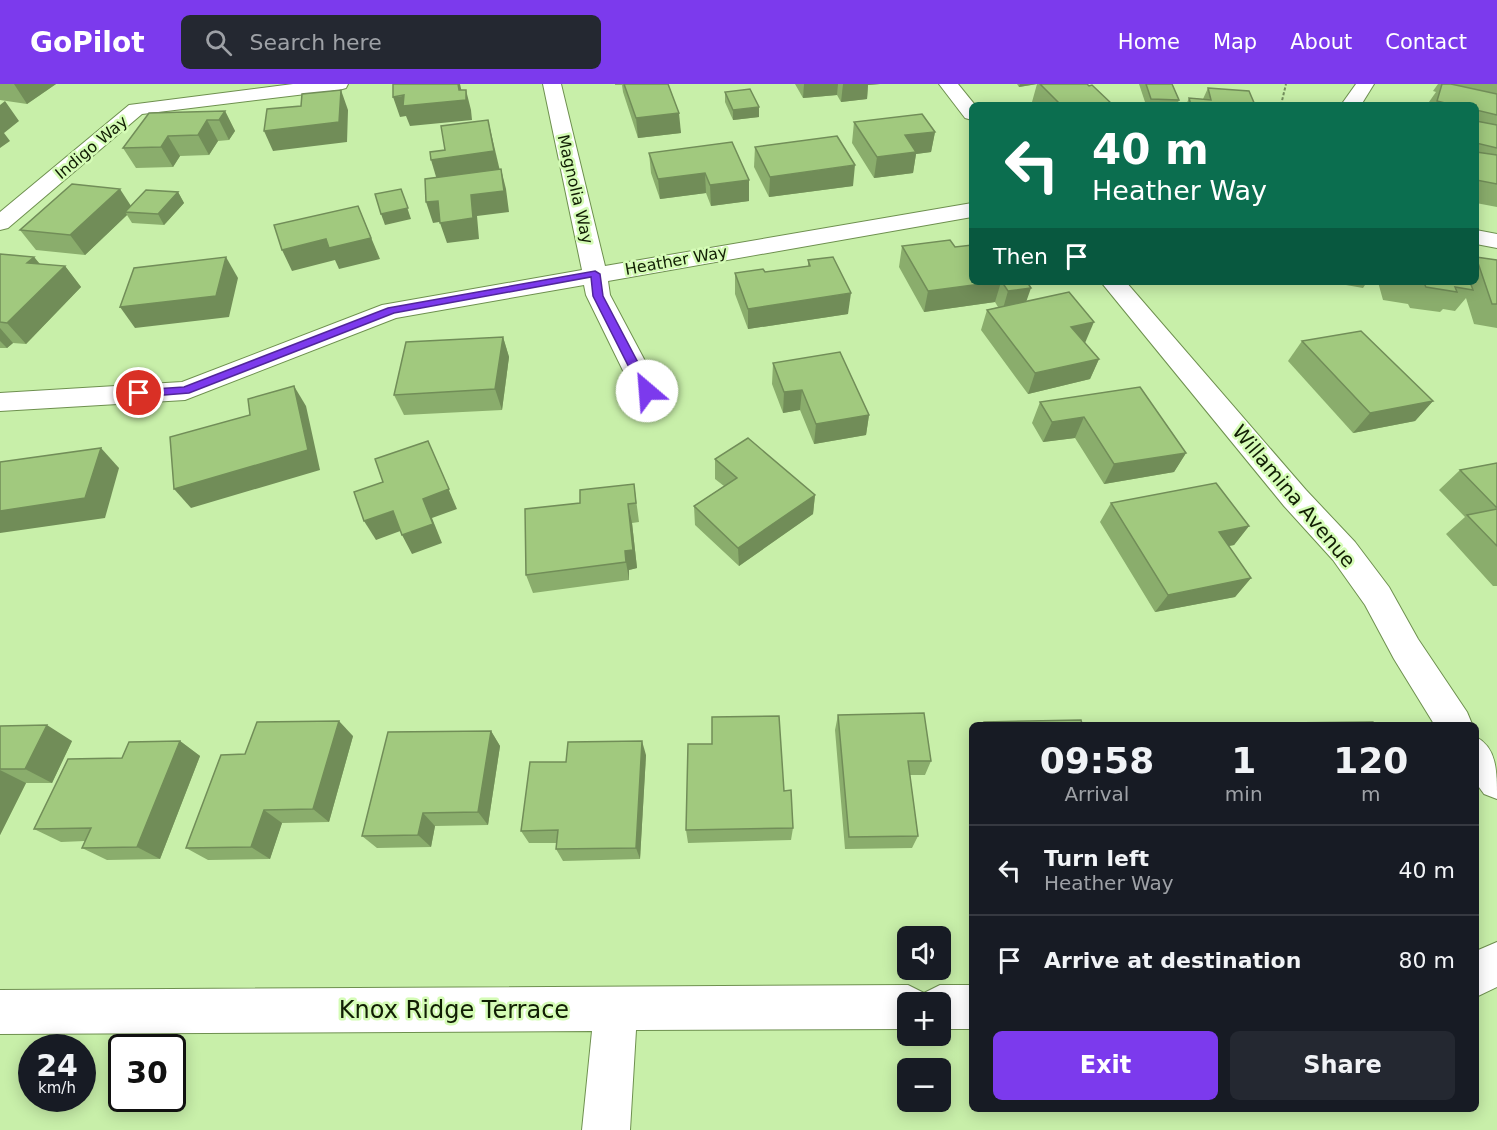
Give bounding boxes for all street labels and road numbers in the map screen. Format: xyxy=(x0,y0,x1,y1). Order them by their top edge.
street label: Indigo Way xyxy=(51,112,131,183)
street label: Magnolia Way xyxy=(554,133,597,246)
street label: Heather Way xyxy=(623,242,729,279)
street label: Willamina Avenue xyxy=(1227,420,1361,572)
street label: Knox Ridge Terrace xyxy=(339,996,569,1024)

